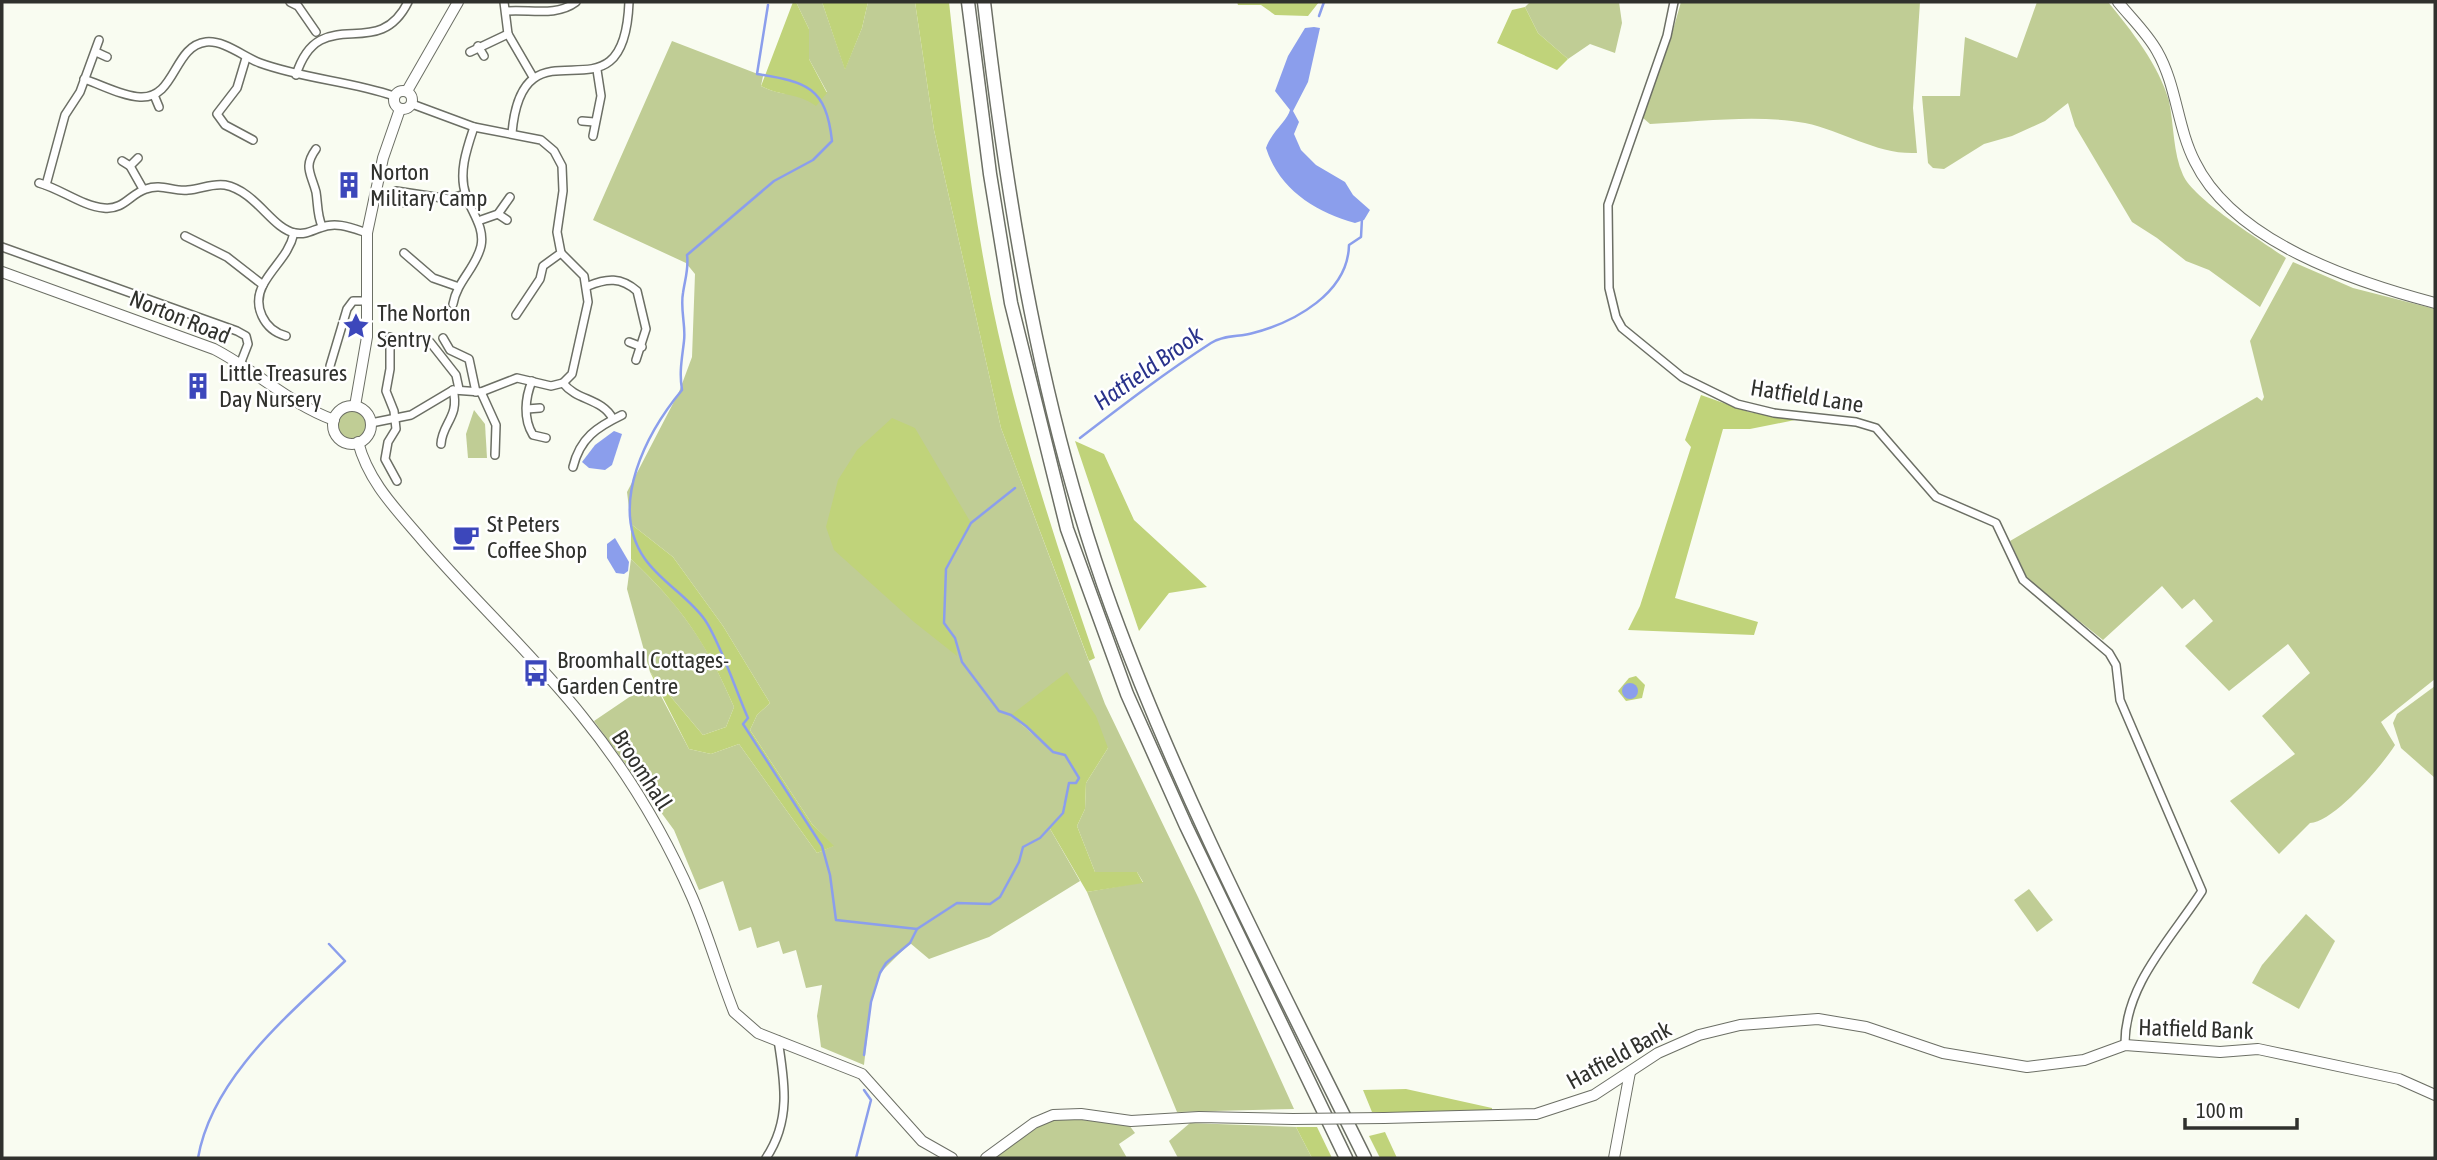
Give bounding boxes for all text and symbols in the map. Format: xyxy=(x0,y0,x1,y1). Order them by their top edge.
place label: Norton Military Camp xyxy=(370,159,487,211)
building icon: Norton Military Camp xyxy=(334,170,364,200)
street label: Norton Road xyxy=(126,285,234,349)
place label: The Norton Sentry xyxy=(377,300,471,352)
place icon: The Norton Sentry xyxy=(341,311,371,341)
water label: Hatfield Brook xyxy=(1088,320,1208,415)
place label: Little Treasures Day Nursery xyxy=(219,360,347,412)
building icon: Little Treasures Day Nursery xyxy=(183,371,213,401)
street label: Hatfield Lane xyxy=(1749,374,1865,418)
place label: St Peters Coffee Shop xyxy=(487,511,587,563)
cafe icon: St Peters Coffee Shop xyxy=(451,522,481,552)
place label: Broomhall Cottages- Garden Centre xyxy=(557,647,729,699)
bus stop icon: Broomhall Cottages- Garden Centre xyxy=(521,658,551,688)
street label: Broomhall xyxy=(607,725,677,815)
street label: Hatfield Bank xyxy=(2138,1014,2254,1044)
street label: Hatfield Bank xyxy=(1562,1016,1676,1094)
scale bar xyxy=(2185,1086,2297,1130)
text: 100 m xyxy=(2196,1098,2244,1122)

